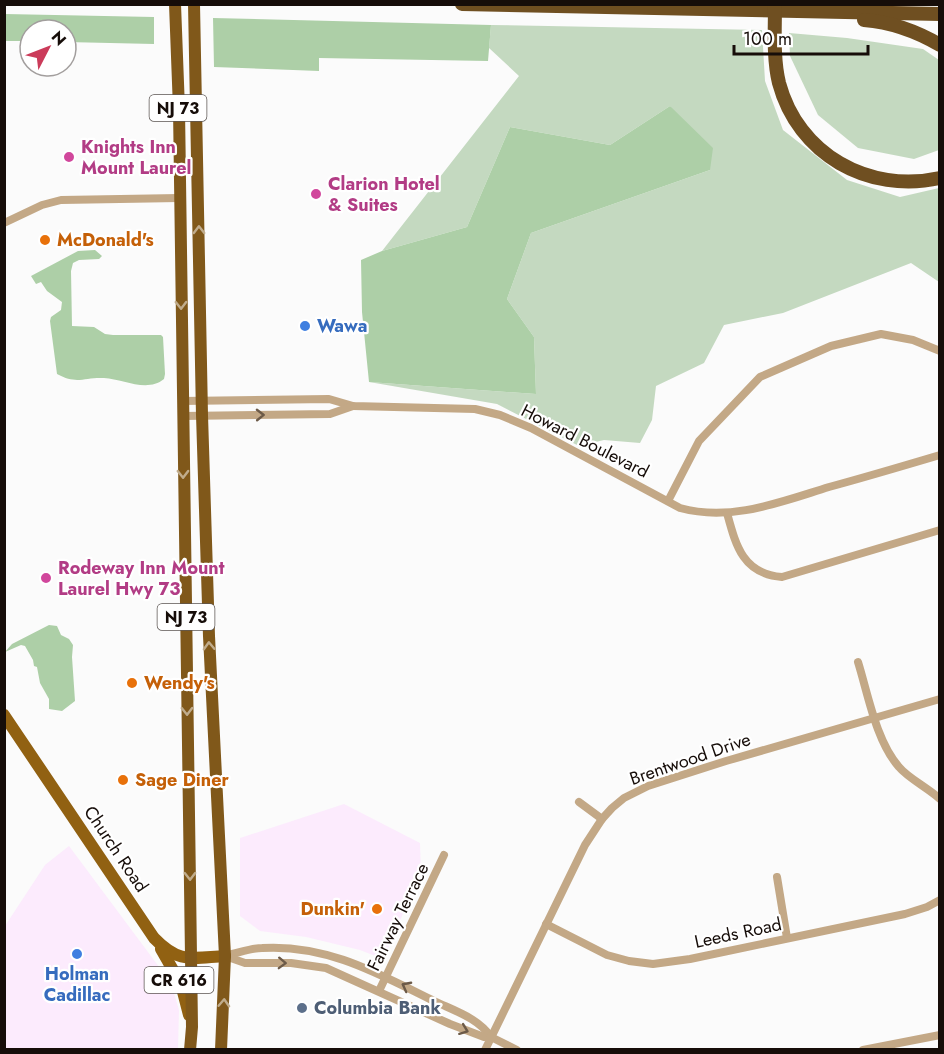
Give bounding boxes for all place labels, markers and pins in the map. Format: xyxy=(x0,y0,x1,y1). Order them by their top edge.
place label: Knights Inn Mount Laurel xyxy=(81,134,191,181)
marker: Knights Inn Mount Laurel xyxy=(62,150,76,164)
place label: Clarion Hotel & Suites xyxy=(328,171,440,218)
marker: Clarion Hotel & Suites xyxy=(309,187,323,201)
place label: McDonald's xyxy=(57,227,154,253)
marker: McDonald's xyxy=(38,233,52,247)
place label: Wawa xyxy=(317,313,367,339)
marker: Wawa xyxy=(298,319,312,333)
place label: Rodeway Inn Mount Laurel Hwy 73 xyxy=(58,555,225,602)
marker: Rodeway Inn Mount Laurel Hwy 73 xyxy=(39,571,53,585)
place label: Wendy's xyxy=(144,670,215,696)
marker: Wendy's xyxy=(125,676,139,690)
place label: Sage Diner xyxy=(135,767,229,793)
marker: Sage Diner xyxy=(116,773,130,787)
place label: Dunkin' xyxy=(300,896,365,922)
marker: Dunkin' xyxy=(370,902,384,916)
marker: Holman Cadillac xyxy=(70,947,84,961)
place label: Holman Cadillac xyxy=(44,961,110,1008)
place label: Columbia Bank xyxy=(314,995,441,1021)
marker: Columbia Bank xyxy=(295,1001,309,1015)

